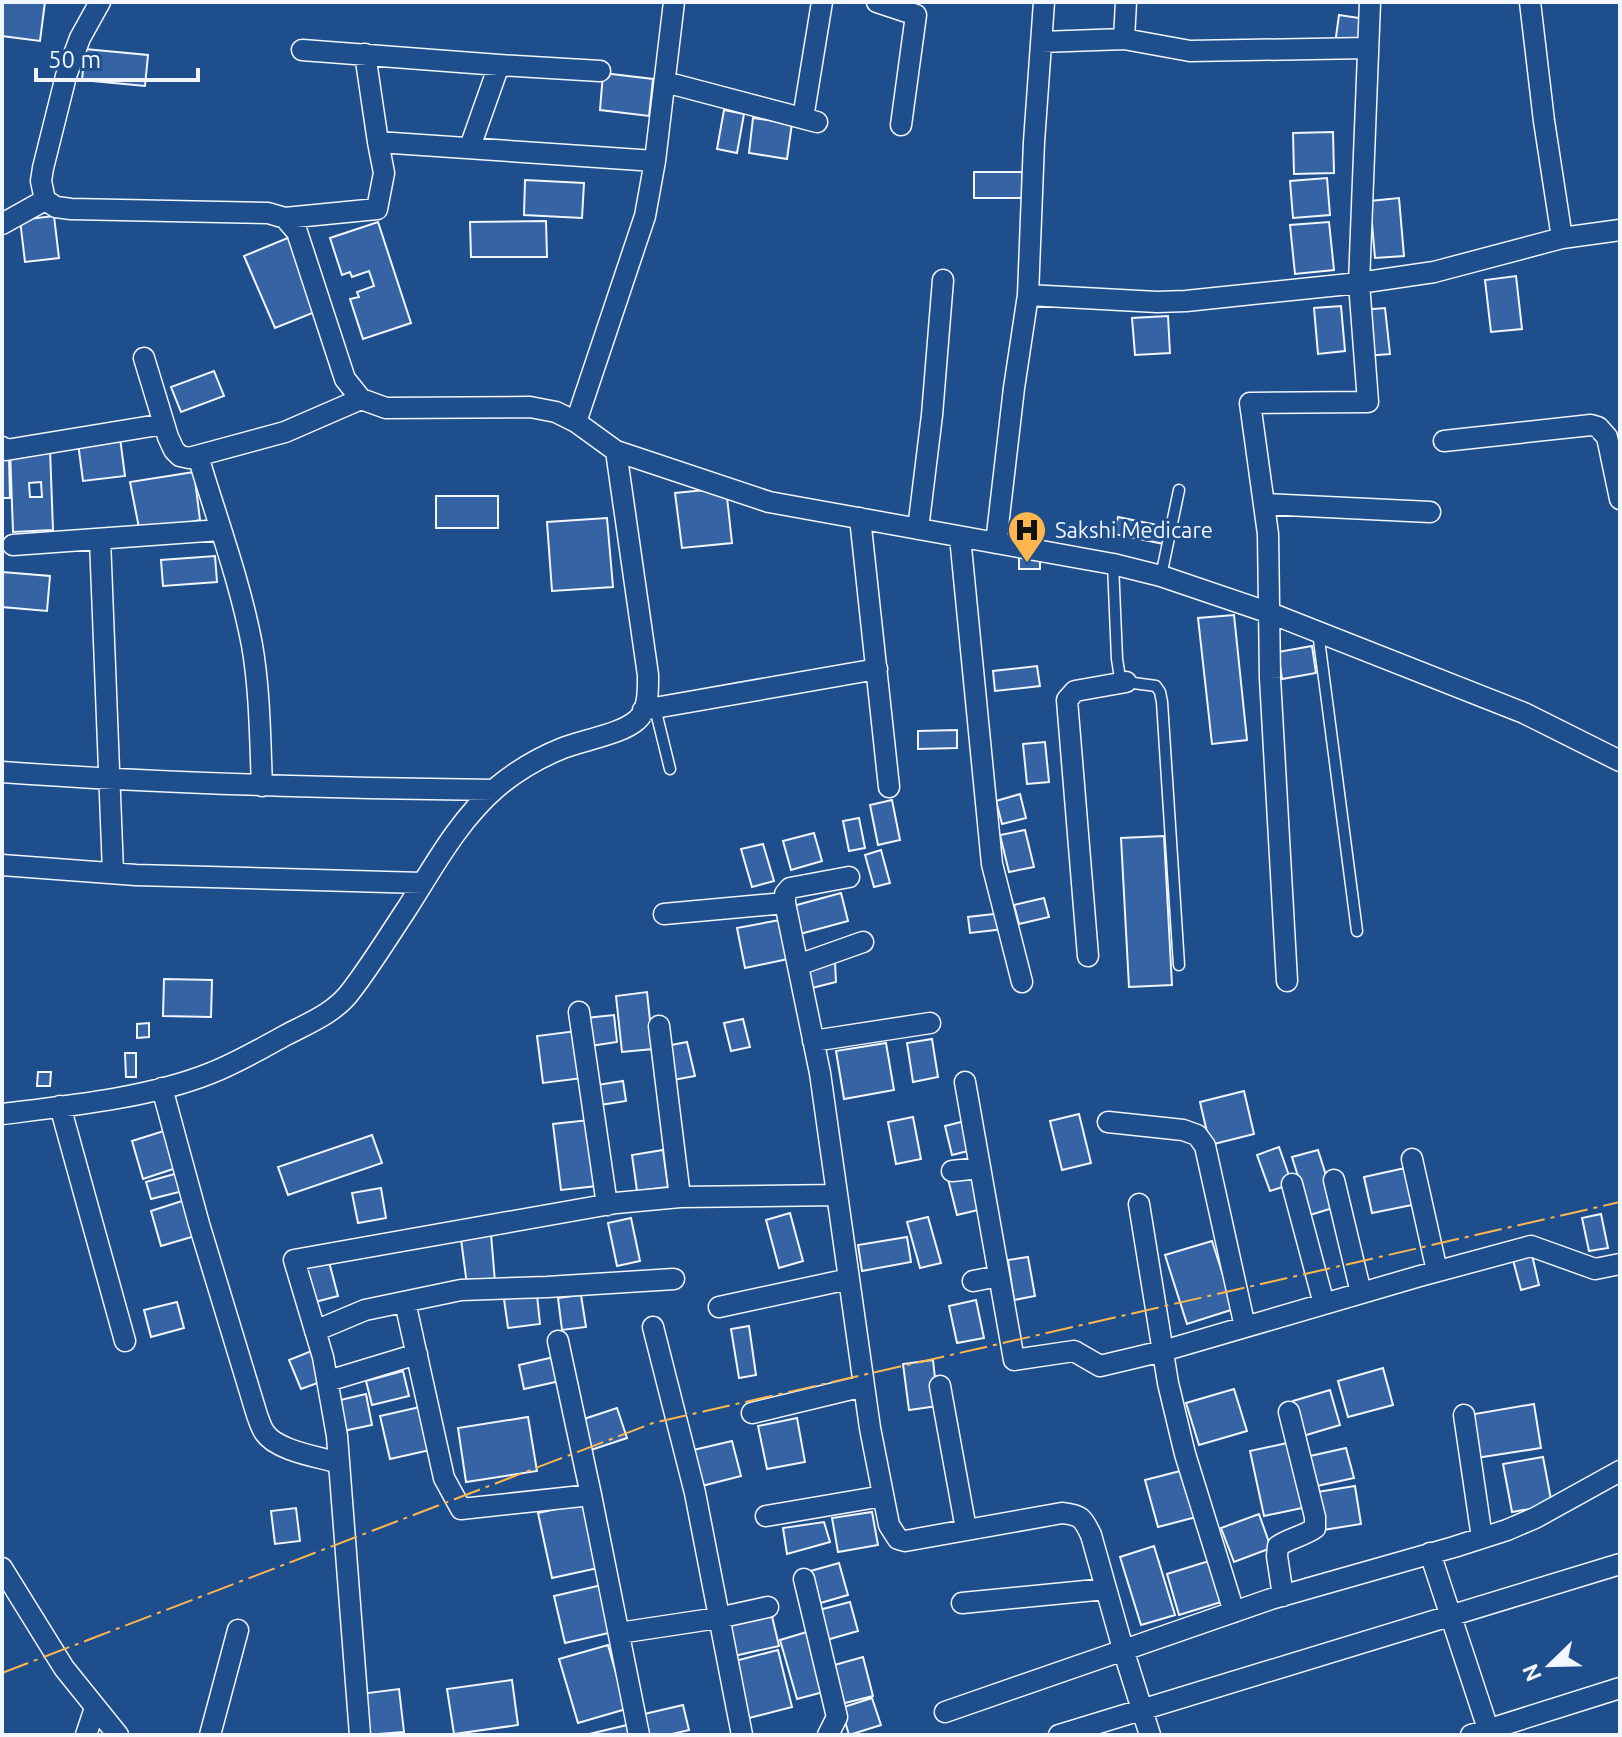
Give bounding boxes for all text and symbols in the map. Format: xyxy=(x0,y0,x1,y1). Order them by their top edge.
scale bar xyxy=(36,32,198,82)
text: 50 m xyxy=(48,46,101,73)
hospital icon: Sakshi Medicare xyxy=(1006,509,1048,564)
place label: Sakshi Medicare xyxy=(1055,517,1213,542)
north arrow xyxy=(1510,1625,1590,1705)
text: N xyxy=(1516,1661,1546,1685)

